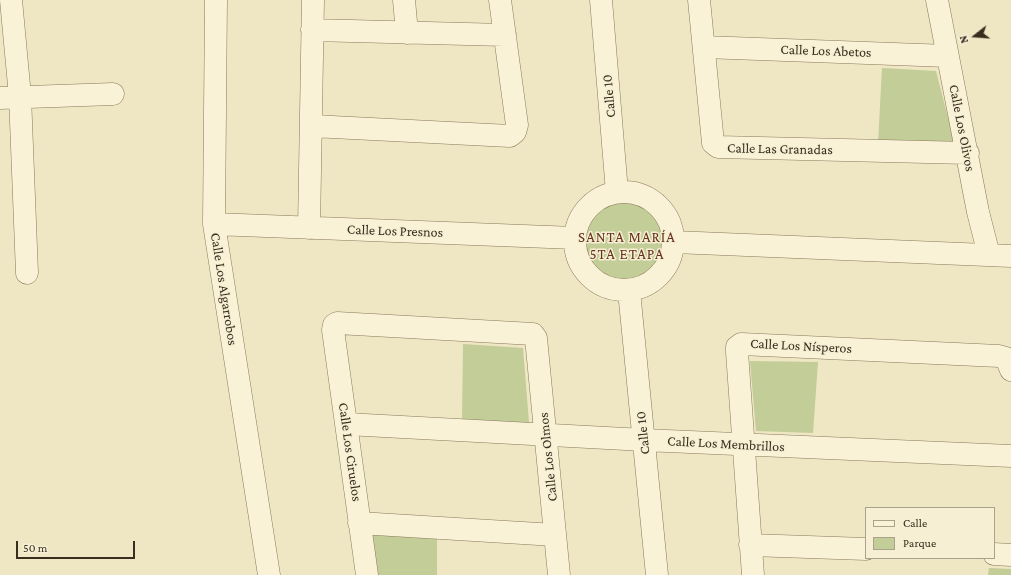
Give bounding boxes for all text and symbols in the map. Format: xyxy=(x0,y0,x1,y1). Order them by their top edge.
north arrow xyxy=(955,16,995,56)
text: N xyxy=(957,34,970,45)
street label: Calle Los Abetos xyxy=(780,41,872,61)
street label: Calle 10 xyxy=(599,74,619,118)
street label: Calle Los Olivos xyxy=(945,83,979,173)
street label: Calle Las Granadas xyxy=(727,140,833,158)
street label: Calle Los Presnos xyxy=(347,221,443,241)
district label: SANTA MARÍA 5TA ETAPA xyxy=(578,228,676,263)
street label: Calle Los Algarrobos xyxy=(207,231,241,347)
street label: Calle Los Nísperos xyxy=(750,335,852,357)
street label: Calle Los Ciruelos xyxy=(335,402,365,502)
street label: Calle 10 xyxy=(632,411,654,455)
street label: Calle Los Olmos xyxy=(535,412,561,502)
street label: Calle Los Membrillos xyxy=(667,433,785,455)
legend xyxy=(865,507,995,559)
text: Calle xyxy=(903,516,927,530)
scale bar xyxy=(18,533,137,559)
text: Parque xyxy=(903,536,936,550)
text: 50 m xyxy=(23,541,47,555)

